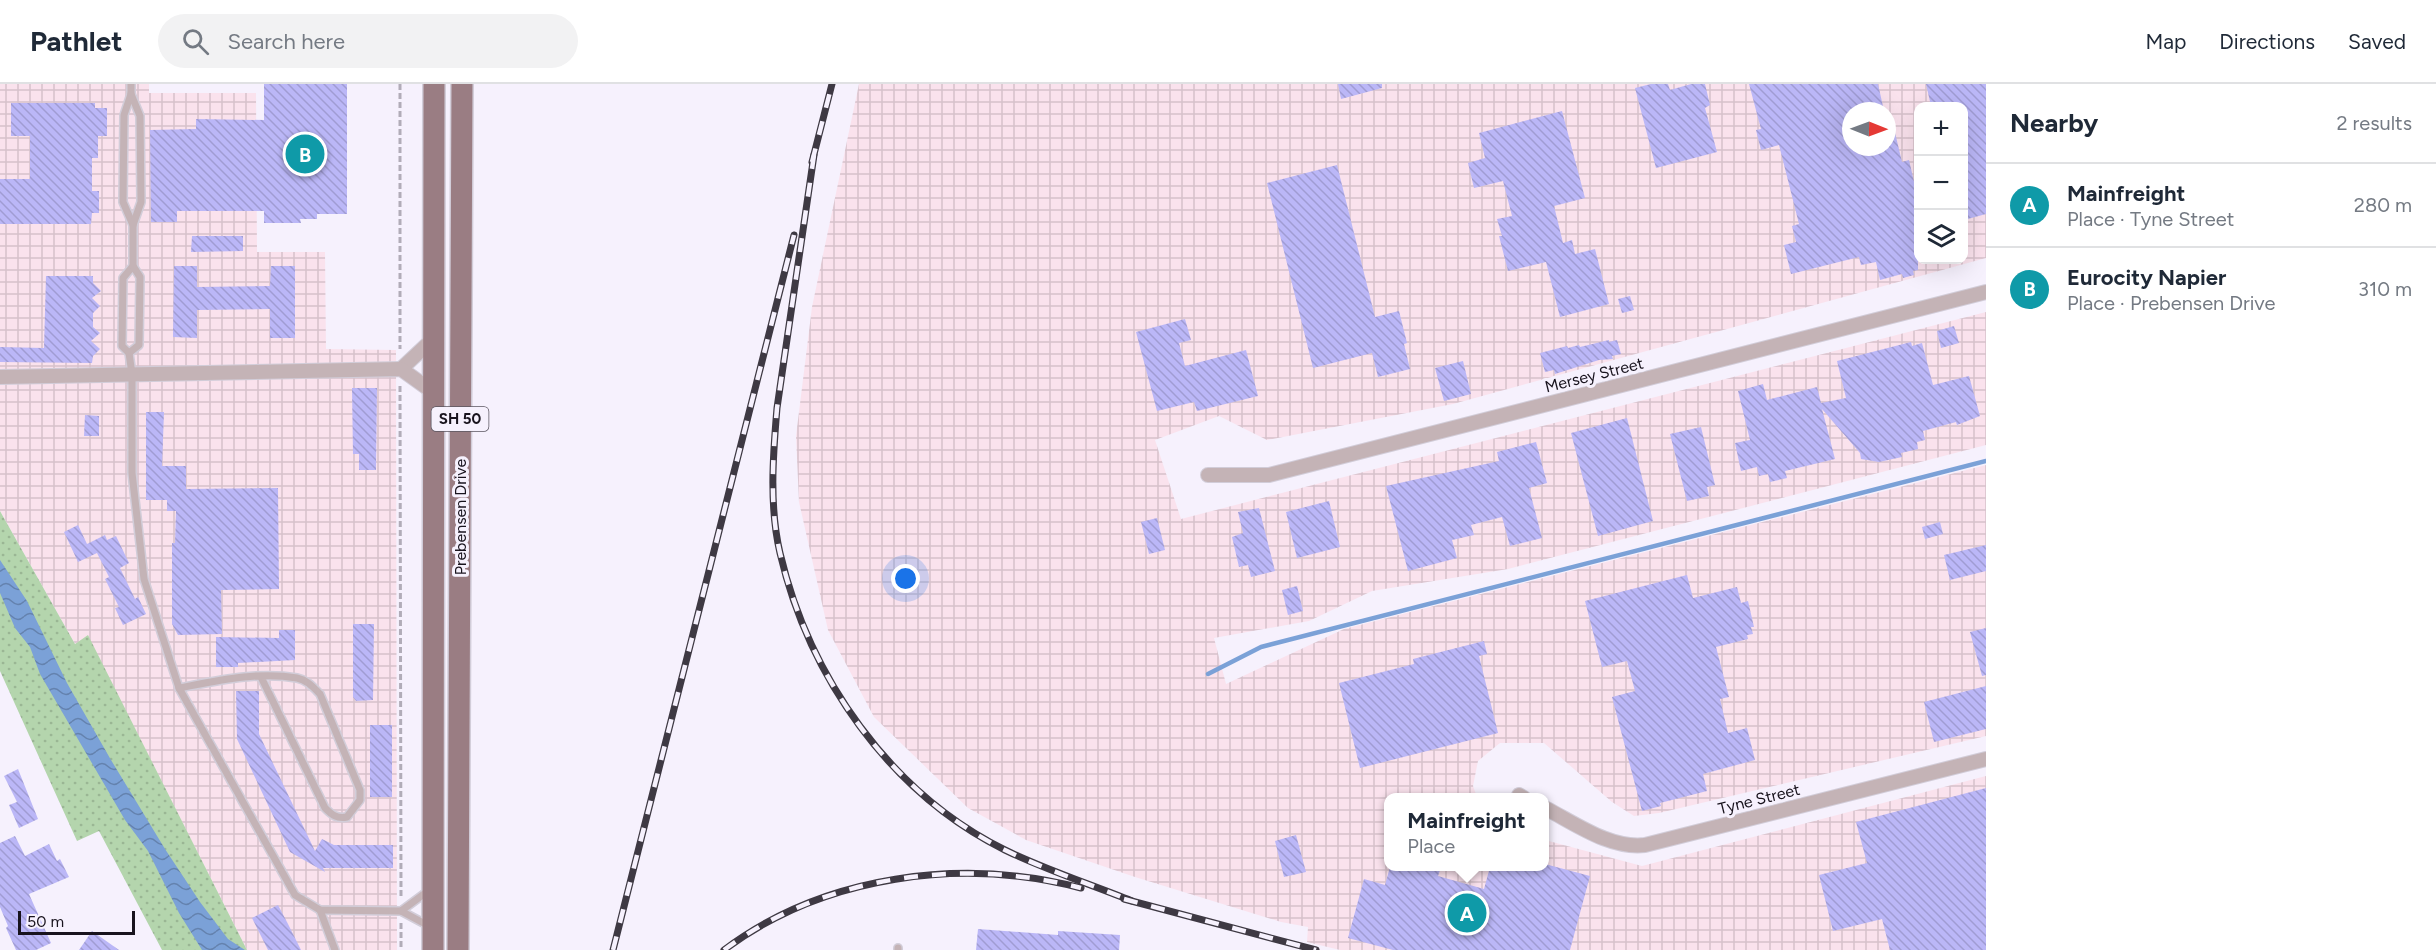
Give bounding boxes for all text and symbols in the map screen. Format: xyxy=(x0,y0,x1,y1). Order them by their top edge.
search box xyxy=(158,14,578,68)
text: Pathlet xyxy=(30,24,122,58)
icon: search xyxy=(179,25,212,58)
text: Search here xyxy=(227,28,345,55)
text: Map xyxy=(2145,29,2186,54)
text: Directions xyxy=(2219,29,2315,54)
text: Saved xyxy=(2348,29,2406,54)
north arrow xyxy=(1842,102,1896,156)
map controls xyxy=(1914,102,1968,264)
button: + xyxy=(1914,102,1968,156)
text: Nearby xyxy=(2010,107,2098,139)
text: 2 results xyxy=(2336,111,2412,135)
pin: B xyxy=(286,132,324,176)
button: − xyxy=(1914,156,1968,210)
text: Mainfreight xyxy=(2067,180,2185,207)
text: A xyxy=(2022,193,2037,217)
text: 280 m xyxy=(2354,193,2412,217)
text: Place · Tyne Street xyxy=(2067,207,2234,231)
button: layers xyxy=(1914,210,1968,264)
text: Eurocity Napier xyxy=(2067,264,2226,291)
text: B xyxy=(2023,277,2036,301)
text: 310 m xyxy=(2358,277,2412,301)
text: Place · Prebensen Drive xyxy=(2067,291,2275,315)
street label: Mersey Street xyxy=(1543,354,1645,396)
road number: SH 50 xyxy=(432,407,488,431)
street label: Prebensen Drive xyxy=(451,459,470,575)
your location xyxy=(891,564,920,593)
street label: Tyne Street xyxy=(1716,780,1802,818)
popup xyxy=(1384,793,1549,871)
text: Mainfreight xyxy=(1407,807,1526,834)
text: Place xyxy=(1407,834,1455,858)
pin: A xyxy=(1448,890,1486,936)
scale bar xyxy=(18,908,135,936)
text: 50 m xyxy=(27,912,64,931)

